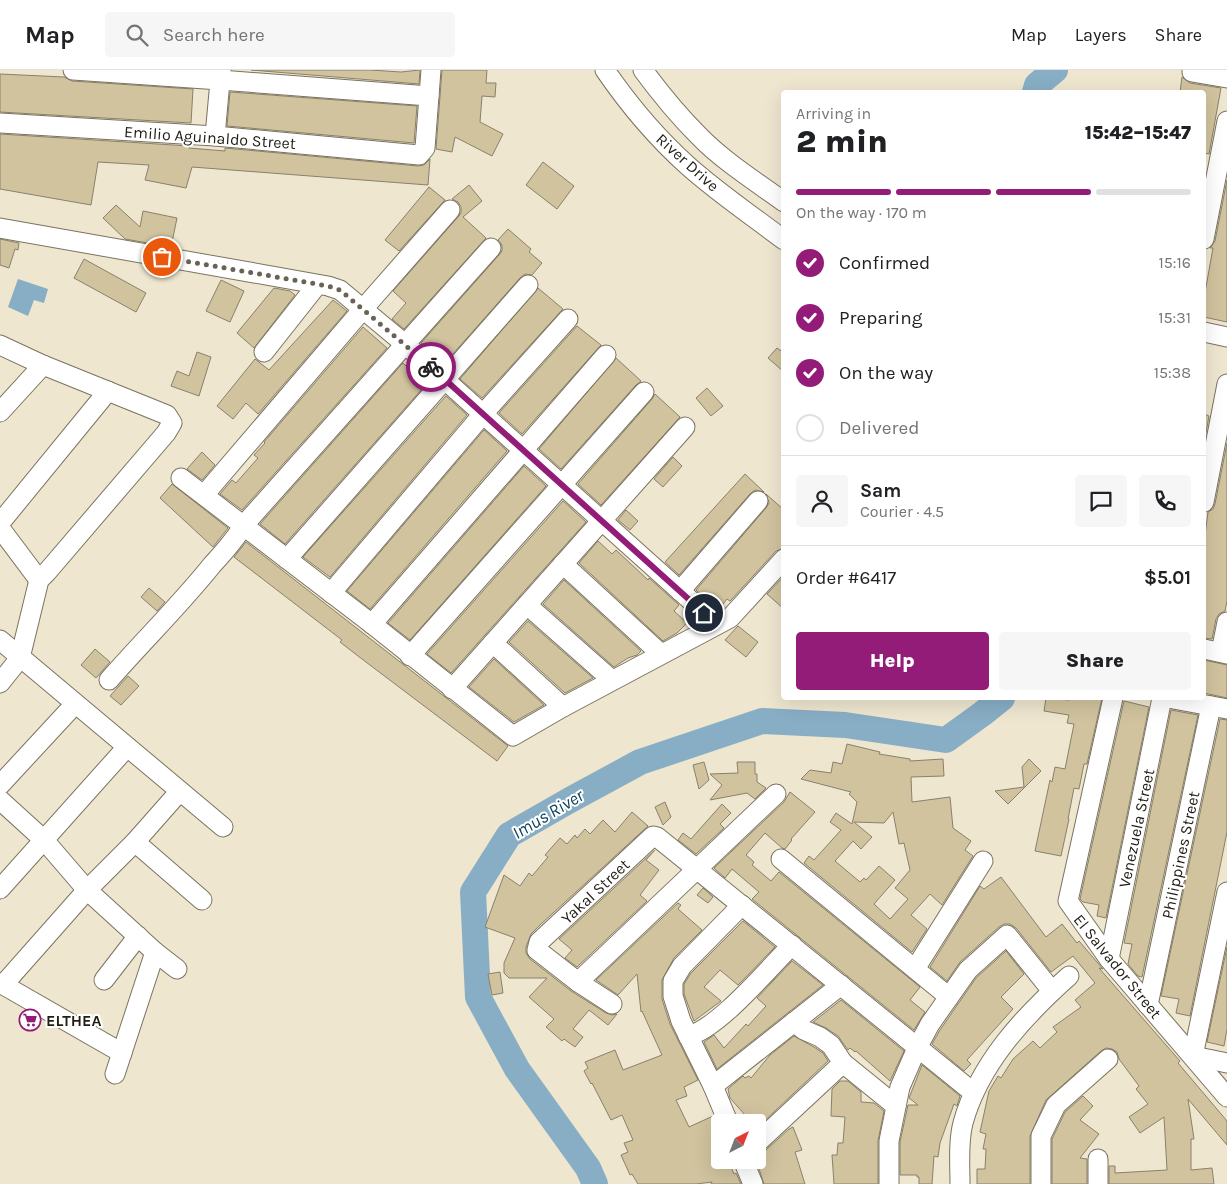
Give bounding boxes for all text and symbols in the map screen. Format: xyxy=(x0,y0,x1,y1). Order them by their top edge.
search box xyxy=(105,12,455,57)
text: Map xyxy=(25,21,75,49)
icon: search xyxy=(123,21,151,49)
text: Search here xyxy=(163,24,265,46)
text: Map xyxy=(1011,24,1047,46)
text: Layers xyxy=(1075,24,1127,46)
text: Share xyxy=(1155,24,1202,46)
text: Arriving in xyxy=(796,104,871,123)
street label: Emilio Aguinaldo Street xyxy=(123,122,296,153)
text: 15:42–15:47 xyxy=(1085,122,1191,144)
text: 2 min xyxy=(796,123,888,160)
street label: River Drive xyxy=(652,129,723,195)
text: On the way · 170 m xyxy=(796,203,927,222)
pin xyxy=(141,236,183,278)
icon: bag xyxy=(148,243,176,271)
icon: check xyxy=(796,249,824,277)
text: Confirmed xyxy=(839,252,930,274)
text: 15:16 xyxy=(1159,253,1191,272)
icon: check xyxy=(796,304,824,332)
text: Preparing xyxy=(839,307,922,329)
text: 15:31 xyxy=(1158,308,1191,327)
courier xyxy=(406,342,456,392)
icon: bike xyxy=(417,353,445,381)
icon: check xyxy=(796,359,824,387)
text: On the way xyxy=(839,362,933,384)
text: 15:38 xyxy=(1154,363,1191,382)
text: Delivered xyxy=(839,417,919,439)
button: person xyxy=(796,475,848,527)
button: chat xyxy=(1075,475,1127,527)
button: phone xyxy=(1139,475,1191,527)
text: Sam xyxy=(860,480,901,502)
text: Courier · 4.5 xyxy=(860,502,944,521)
text: Order #6417 xyxy=(796,567,896,589)
text: $5.01 xyxy=(1144,567,1191,589)
pin xyxy=(683,592,725,634)
icon: home xyxy=(690,599,718,627)
button: Help xyxy=(796,632,989,690)
button: Share xyxy=(999,632,1191,690)
street label: Venezuela Street xyxy=(1115,767,1158,889)
water label: Imus River xyxy=(508,784,588,844)
street label: Philippines Street xyxy=(1158,790,1203,921)
street label: Yakal Street xyxy=(557,855,634,928)
street label: El Salvador Street xyxy=(1070,910,1166,1022)
supermarket icon: ELTHEA xyxy=(18,1008,42,1032)
place label: ELTHEA xyxy=(46,1011,102,1030)
north arrow xyxy=(711,1114,766,1169)
map controls xyxy=(711,1114,766,1169)

